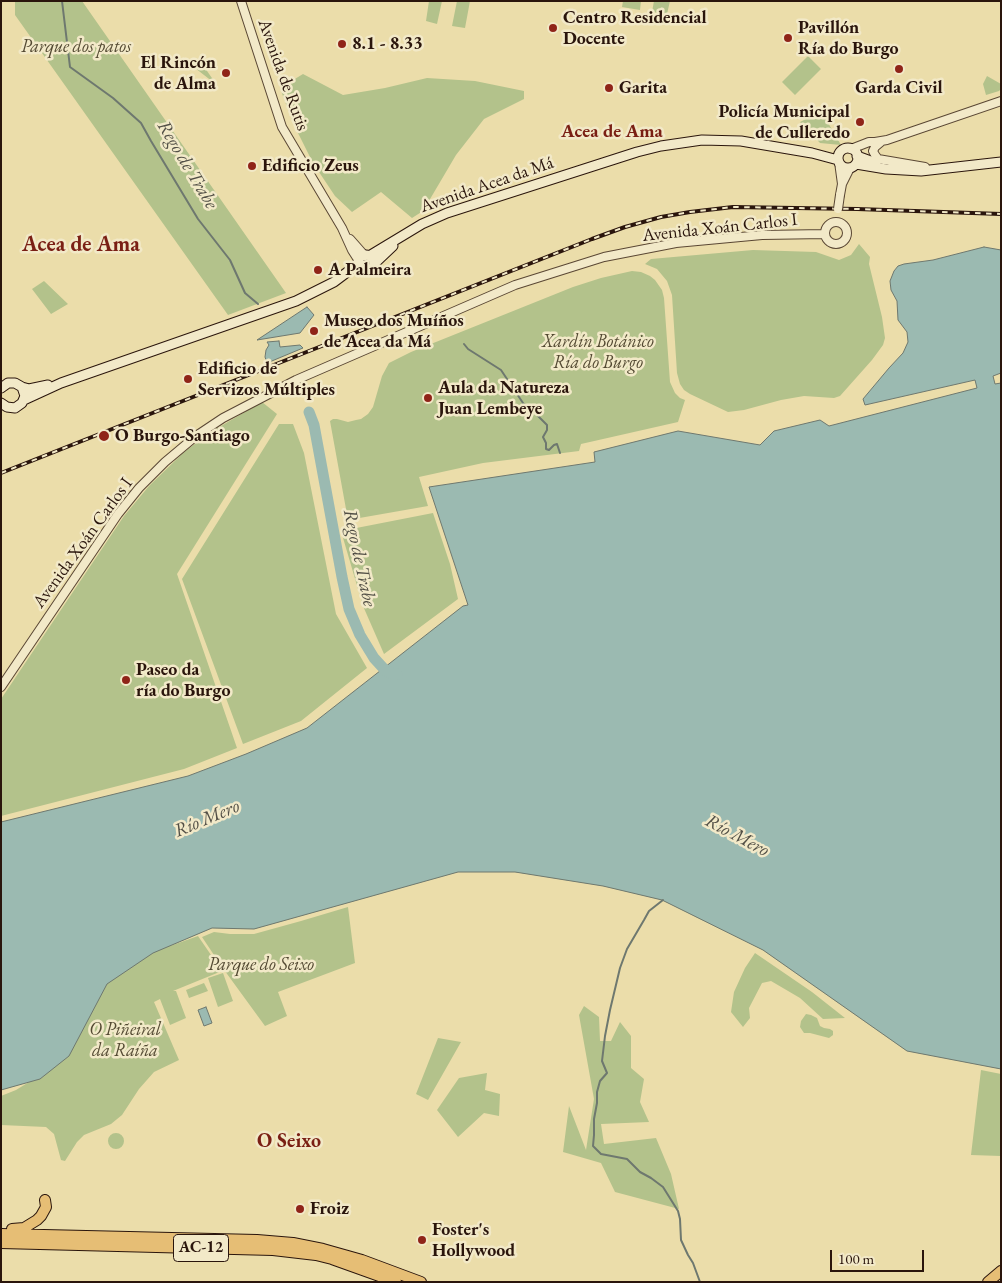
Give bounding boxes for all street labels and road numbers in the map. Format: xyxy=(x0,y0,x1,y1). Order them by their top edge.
street label: Avenida de Rutis xyxy=(253,16,313,134)
street label: Avenida Acea da Má xyxy=(417,152,557,218)
street label: Avenida Xoán Carlos I xyxy=(641,209,799,247)
street label: Avenida Xoán Carlos I xyxy=(28,474,138,612)
road number: AC-12 xyxy=(174,1234,228,1262)

